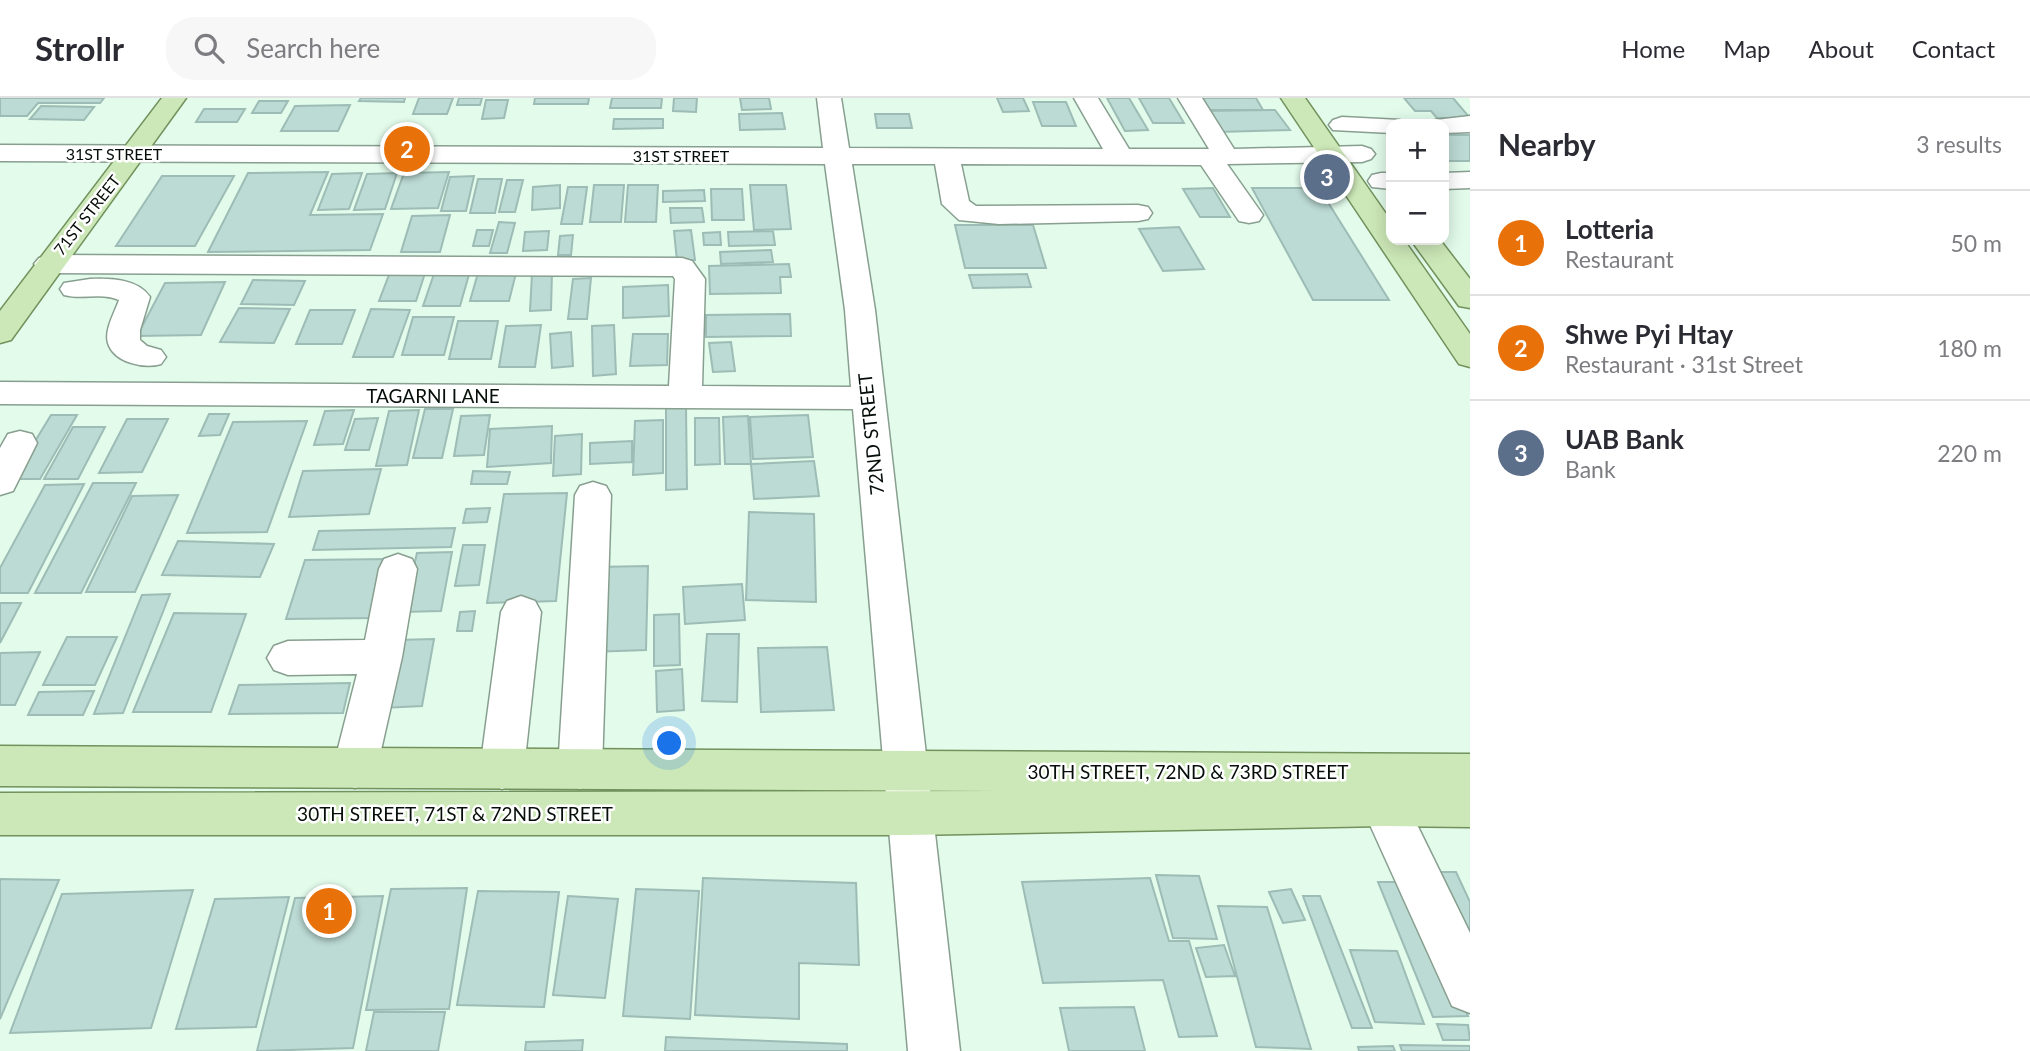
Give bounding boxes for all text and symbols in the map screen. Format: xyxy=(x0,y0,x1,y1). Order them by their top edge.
search box xyxy=(166,17,656,80)
text: Strollr xyxy=(35,28,124,68)
icon: search xyxy=(190,29,228,67)
text: Search here xyxy=(246,32,380,64)
text: Home xyxy=(1621,34,1685,63)
text: Map xyxy=(1723,34,1771,63)
text: About xyxy=(1809,34,1874,63)
text: Contact xyxy=(1912,34,1995,63)
map controls xyxy=(1386,119,1449,245)
button: + xyxy=(1386,119,1449,182)
pin: 2 xyxy=(384,123,430,175)
text: Nearby xyxy=(1498,126,1596,162)
text: 3 results xyxy=(1916,130,2002,158)
street label: 31ST STREET xyxy=(66,144,163,163)
street label: 31ST STREET xyxy=(633,146,730,165)
pin: 3 xyxy=(1304,151,1350,203)
street label: 71ST STREET xyxy=(49,170,124,259)
button: − xyxy=(1386,182,1449,245)
text: Lotteria xyxy=(1565,213,1654,245)
text: 1 xyxy=(1514,229,1528,257)
text: 50 m xyxy=(1951,229,2002,257)
text: Restaurant xyxy=(1565,245,1674,273)
text: Shwe Pyi Htay xyxy=(1565,318,1733,350)
text: 2 xyxy=(1514,334,1528,362)
text: 180 m xyxy=(1937,334,2002,362)
text: Restaurant · 31st Street xyxy=(1565,350,1803,378)
street label: 72ND STREET xyxy=(853,372,888,496)
street label: TAGARNI LANE xyxy=(366,384,500,407)
text: UAB Bank xyxy=(1565,423,1684,455)
text: 3 xyxy=(1514,439,1528,467)
text: 220 m xyxy=(1937,439,2002,467)
text: Bank xyxy=(1565,455,1616,483)
your location xyxy=(652,726,686,760)
street label: 30TH STREET, 72ND & 73RD STREET xyxy=(1027,760,1349,783)
street label: 30TH STREET, 71ST & 72ND STREET xyxy=(297,802,613,825)
pin: 1 xyxy=(306,885,352,937)

